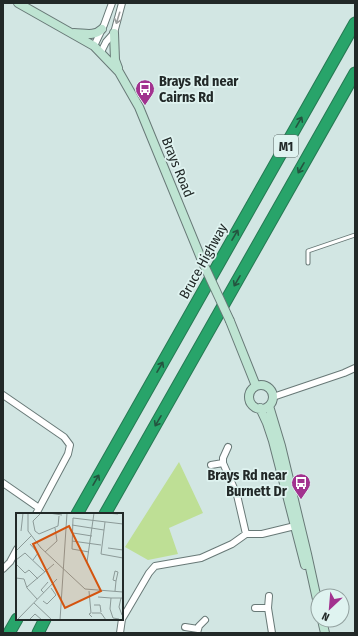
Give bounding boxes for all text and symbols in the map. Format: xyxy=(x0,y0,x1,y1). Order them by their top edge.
one-way arrow xyxy=(114,11,121,24)
place label: Brays Rd near Cairns Rd xyxy=(159,73,239,106)
bus stop icon: Brays Rd near Cairns Rd xyxy=(134,78,156,106)
one-way arrow xyxy=(296,116,304,128)
street label: Brays Road xyxy=(158,135,197,200)
road number: M1 xyxy=(274,135,298,157)
one-way arrow xyxy=(297,162,305,174)
street label: Bruce Highway xyxy=(176,220,232,302)
one-way arrow xyxy=(232,229,240,241)
one-way arrow xyxy=(233,275,240,287)
one-way arrow xyxy=(157,361,165,373)
one-way arrow xyxy=(153,415,161,427)
place label: Brays Rd near Burnett Dr xyxy=(208,467,288,500)
bus stop icon: Brays Rd near Burnett Dr xyxy=(290,472,312,500)
one-way arrow xyxy=(93,474,101,486)
inset map xyxy=(16,513,123,620)
north arrow xyxy=(310,588,350,628)
text: N xyxy=(320,609,332,624)

